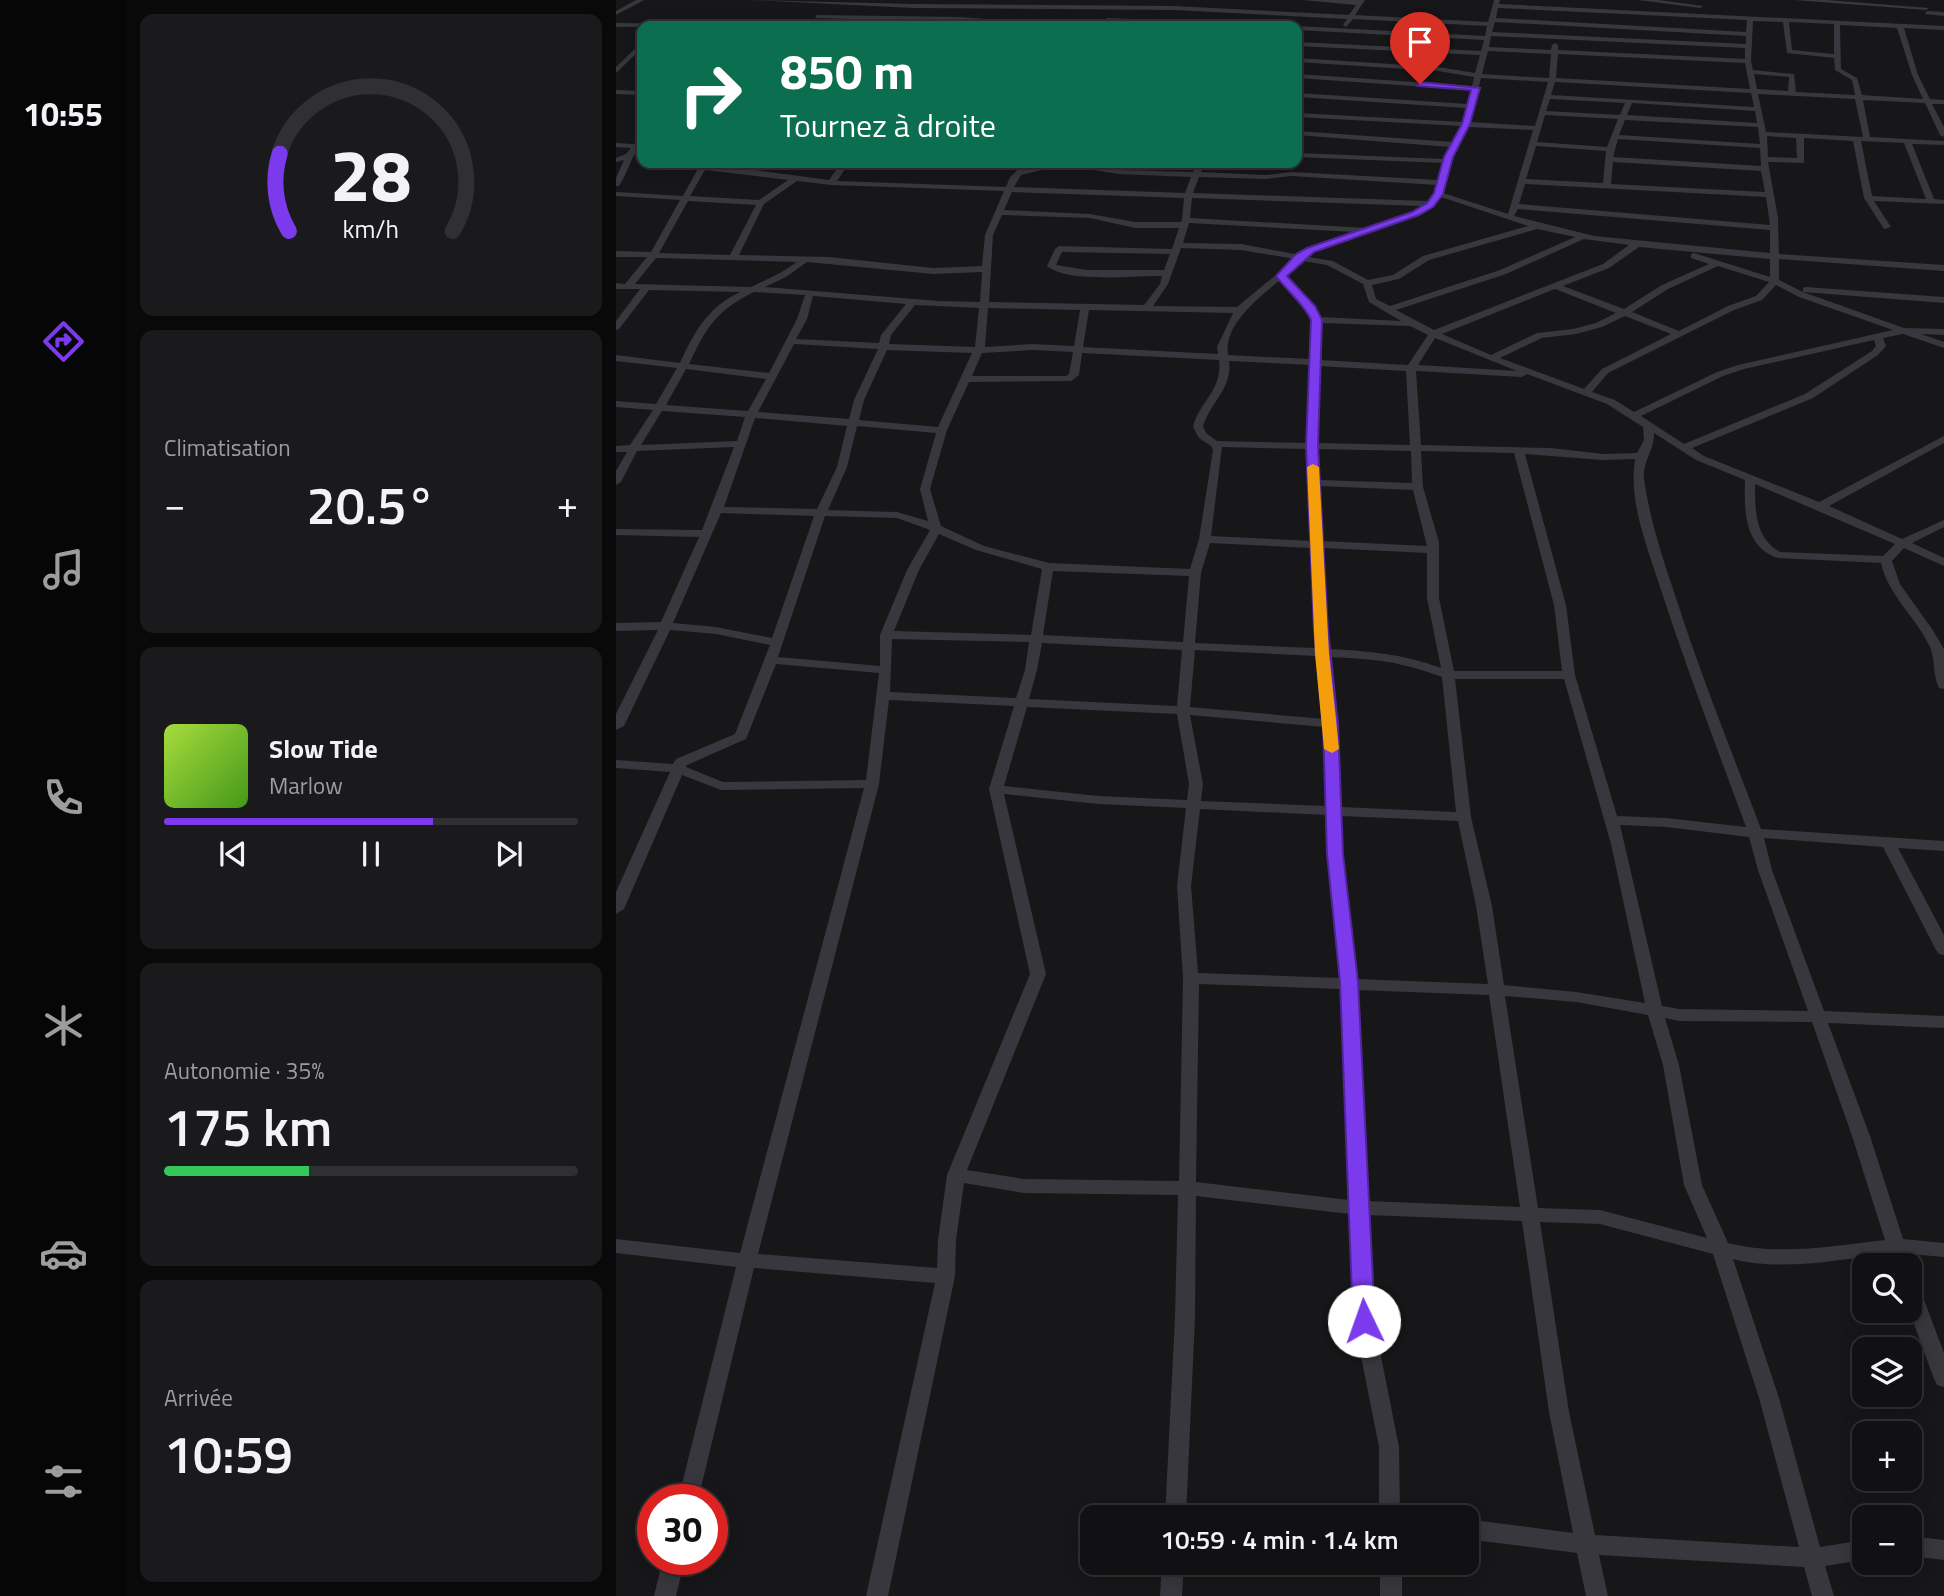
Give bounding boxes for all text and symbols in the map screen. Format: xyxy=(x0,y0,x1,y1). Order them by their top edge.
pin xyxy=(1390,12.0,1450,84)
icon: arrive xyxy=(1401,23,1439,61)
text: 850 m xyxy=(780,33,914,108)
icon: right xyxy=(665,49,756,140)
text: 10:55 xyxy=(23,90,103,138)
text: Tournez à droite xyxy=(780,101,996,149)
text: 28 xyxy=(330,120,412,230)
text: km/h xyxy=(343,210,399,248)
icon: directions xyxy=(39,317,88,366)
text: Climatisation xyxy=(164,430,291,465)
text: 20.5° xyxy=(307,465,435,544)
text: − xyxy=(164,475,185,533)
text: + xyxy=(557,475,578,533)
icon: music xyxy=(39,545,88,594)
text: Slow Tide xyxy=(269,729,378,768)
text: Marlow xyxy=(269,768,343,803)
icon: phone xyxy=(39,773,88,822)
icon: previous xyxy=(214,835,252,873)
icon: pause xyxy=(352,835,390,873)
icon: next xyxy=(490,835,528,873)
icon: climate xyxy=(39,1001,88,1050)
text: Autonomie · 35% xyxy=(164,1053,324,1088)
text: 175 km xyxy=(164,1087,332,1166)
icon: car xyxy=(39,1229,88,1278)
map controls xyxy=(1852,1253,1922,1575)
button: search xyxy=(1852,1253,1922,1323)
position arrow xyxy=(1327,1284,1401,1358)
button: layers xyxy=(1852,1337,1922,1407)
text: Arrivée xyxy=(164,1380,233,1415)
text: 10:59 xyxy=(164,1414,293,1493)
button: + xyxy=(1852,1421,1922,1491)
icon: filters xyxy=(39,1457,88,1506)
speed limit sign: 30 xyxy=(637,1484,728,1575)
button: − xyxy=(1852,1505,1922,1575)
text: 10:59 · 4 min · 1.4 km xyxy=(1160,1520,1399,1559)

